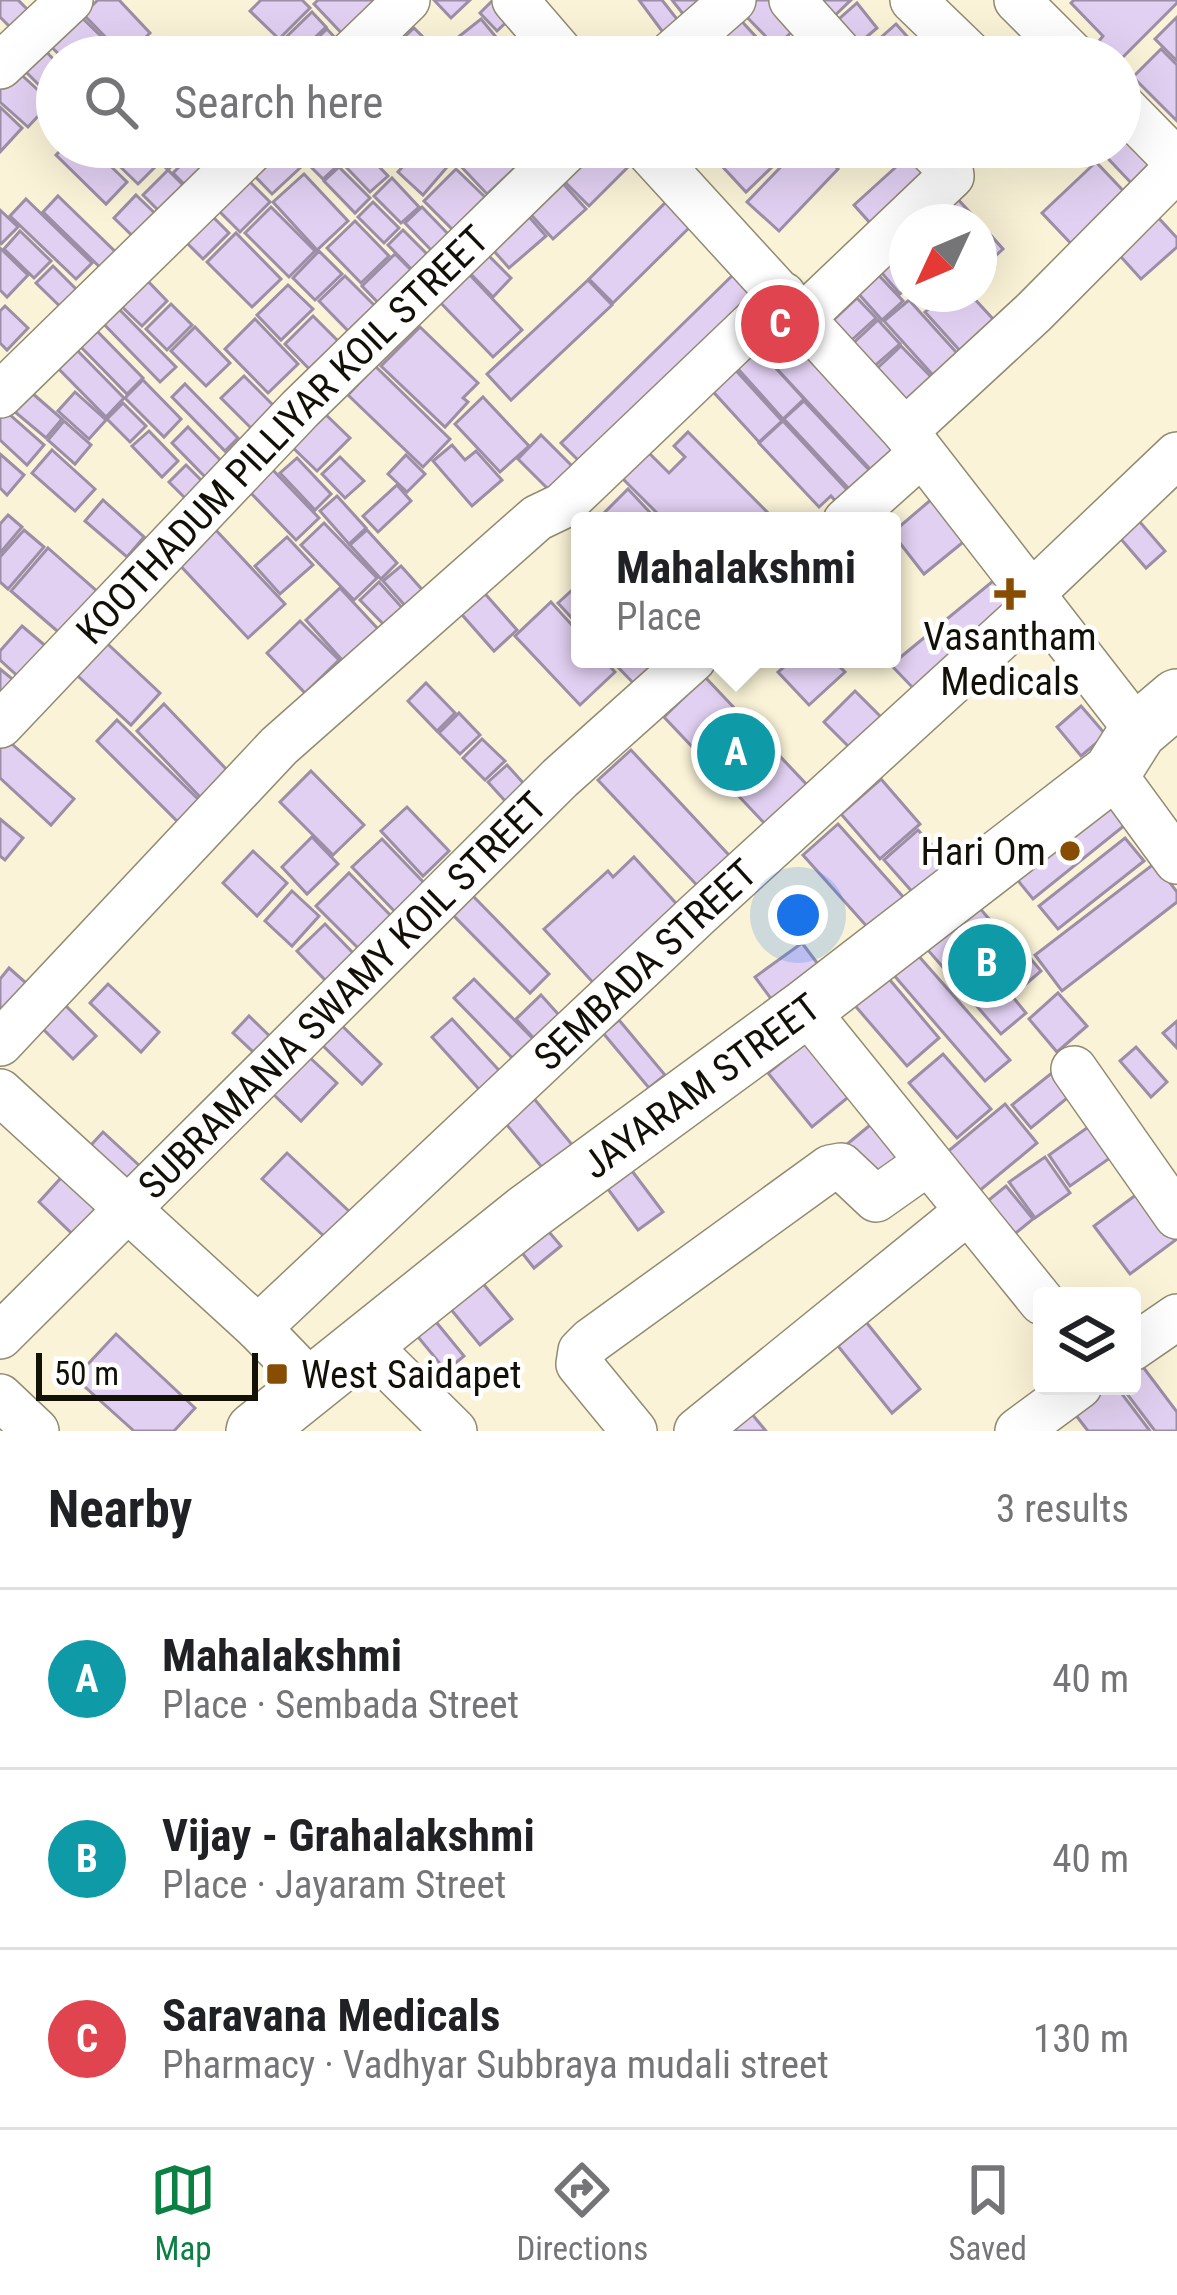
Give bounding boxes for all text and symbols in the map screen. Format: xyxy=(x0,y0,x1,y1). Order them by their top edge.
search box xyxy=(36,36,1141,168)
icon: search xyxy=(78,69,144,135)
text: Search here xyxy=(174,76,383,129)
north arrow xyxy=(889,204,997,312)
street label: KOOTHADUM PILLIYAR KOIL STREET xyxy=(67,217,498,654)
pin: C xyxy=(741,279,819,369)
popup xyxy=(571,512,901,668)
text: Mahalakshmi xyxy=(616,541,856,594)
marker: Vasantham Medicals xyxy=(997,581,1023,607)
text: Place xyxy=(616,594,702,640)
place label: Vasantham Medicals xyxy=(923,614,1097,705)
pin: A xyxy=(697,707,775,797)
street label: SUBRAMANIA SWAMY KOIL STREET xyxy=(129,783,556,1209)
place label: Hari Om xyxy=(921,829,1046,875)
marker: Hari Om xyxy=(1057,838,1083,864)
street label: SEMBADA STREET xyxy=(525,850,766,1080)
your location xyxy=(768,885,828,945)
pin: B xyxy=(948,918,1026,1008)
street label: JAYARAM STREET xyxy=(574,984,829,1189)
map controls xyxy=(1033,1287,1141,1395)
button: layers xyxy=(1033,1287,1141,1395)
scale bar xyxy=(36,1347,258,1400)
place label: West Saidapet xyxy=(301,1352,522,1398)
text: 50 m xyxy=(54,1354,119,1393)
marker: West Saidapet xyxy=(264,1361,290,1387)
text: Nearby xyxy=(48,1480,192,1539)
text: 3 results xyxy=(996,1486,1129,1532)
text: Mahalakshmi xyxy=(162,1629,402,1682)
text: A xyxy=(75,1656,99,1702)
text: 40 m xyxy=(1052,1656,1129,1702)
text: Place · Sembada Street xyxy=(162,1682,519,1728)
text: Vijay - Grahalakshmi xyxy=(162,1809,535,1862)
text: B xyxy=(76,1836,98,1882)
text: 40 m xyxy=(1052,1836,1129,1882)
text: Place · Jayaram Street xyxy=(162,1862,506,1908)
text: Saravana Medicals xyxy=(162,1989,500,2042)
text: C xyxy=(76,2016,98,2062)
text: 130 m xyxy=(1033,2016,1129,2062)
text: Pharmacy · Vadhyar Subbraya mudali street xyxy=(162,2042,829,2088)
tab: Map xyxy=(150,2157,216,2268)
tab: Directions xyxy=(516,2157,648,2268)
tab: Saved xyxy=(948,2157,1027,2268)

